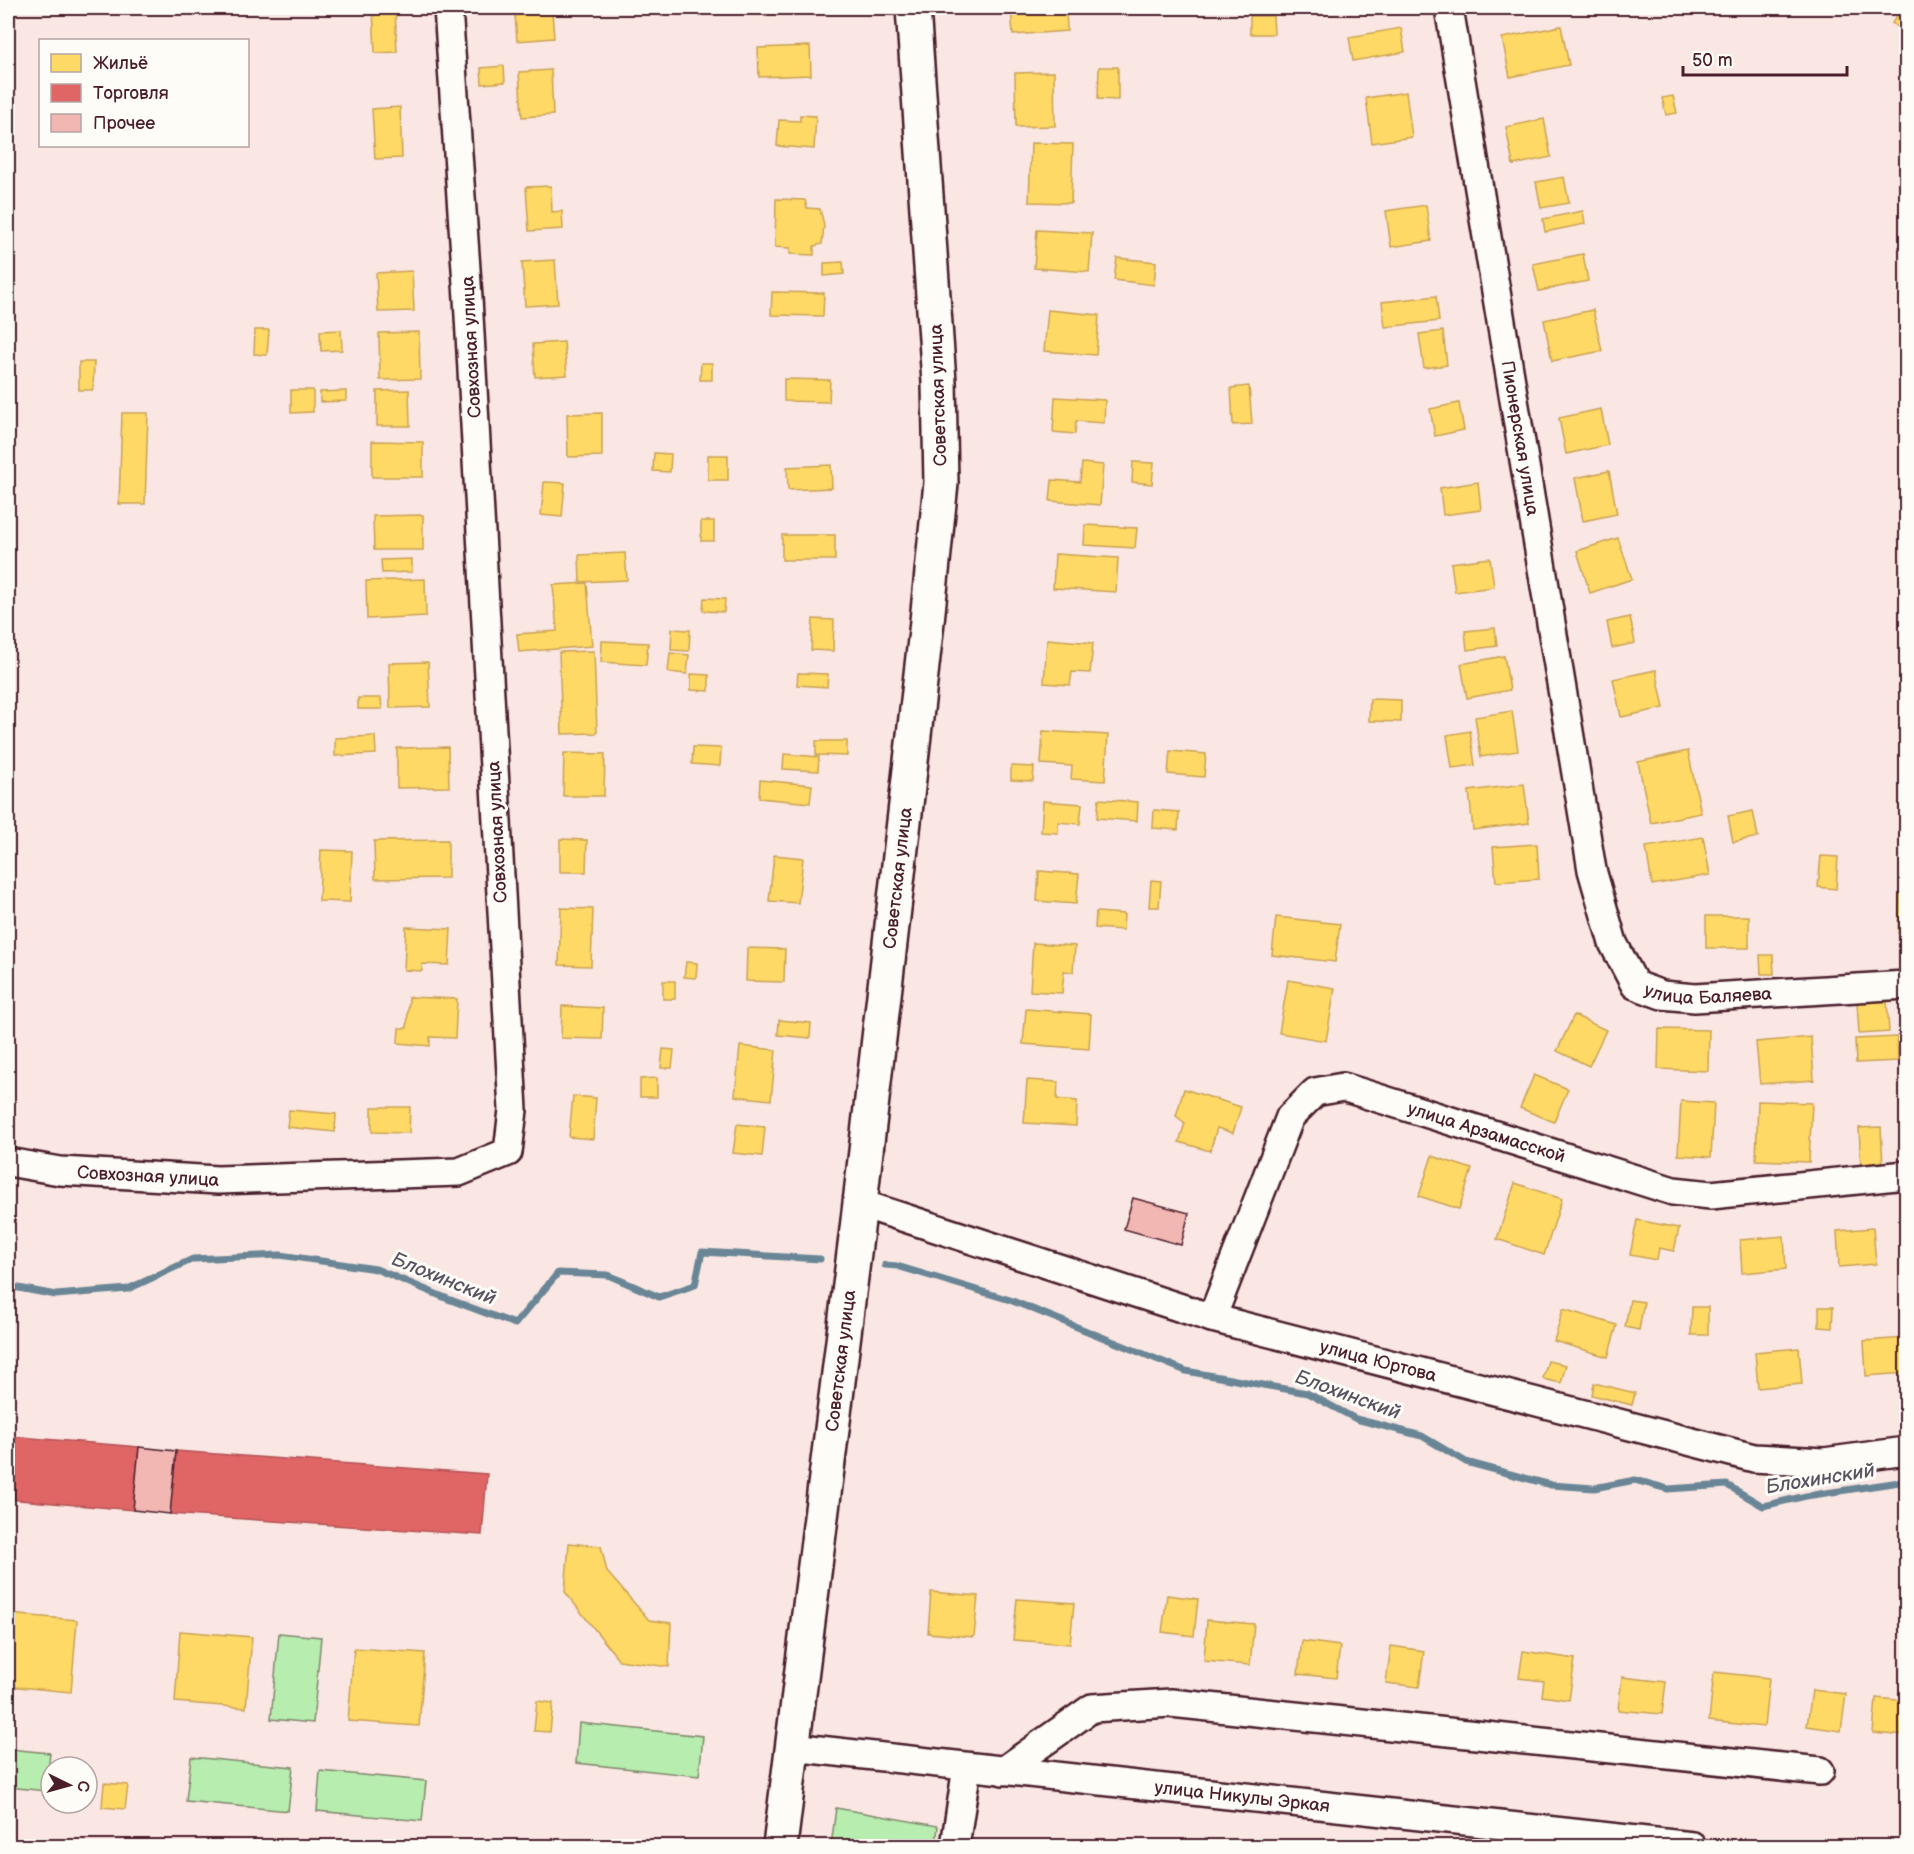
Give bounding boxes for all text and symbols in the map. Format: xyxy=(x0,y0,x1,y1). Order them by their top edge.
legend xyxy=(39,39,249,147)
scale bar xyxy=(1683,39,1846,77)
text: 50 m xyxy=(1692,50,1733,71)
text: Жильё xyxy=(93,53,148,74)
text: Торговля xyxy=(93,83,169,104)
text: Прочее xyxy=(93,113,155,134)
street label: Совхозная улица xyxy=(457,275,486,419)
street label: Советская улица xyxy=(926,323,951,467)
street label: Пионерская улица xyxy=(1497,359,1543,518)
street label: Совхозная улица xyxy=(483,760,512,904)
street label: Советская улица xyxy=(879,806,917,950)
street label: улица Баляева xyxy=(1641,979,1773,1009)
street label: улица Арзамасской xyxy=(1405,1098,1568,1167)
street label: Совхозная улица xyxy=(76,1162,220,1191)
water label: Блохинский xyxy=(388,1247,500,1311)
street label: Советская улица xyxy=(822,1288,860,1433)
street label: улица Юртова xyxy=(1318,1336,1439,1387)
water label: Блохинский xyxy=(1292,1365,1404,1425)
water label: Блохинский xyxy=(1764,1458,1877,1499)
north arrow xyxy=(39,1755,99,1815)
street label: улица Никулы Эркая xyxy=(1153,1777,1331,1817)
text: С xyxy=(72,1780,92,1793)

